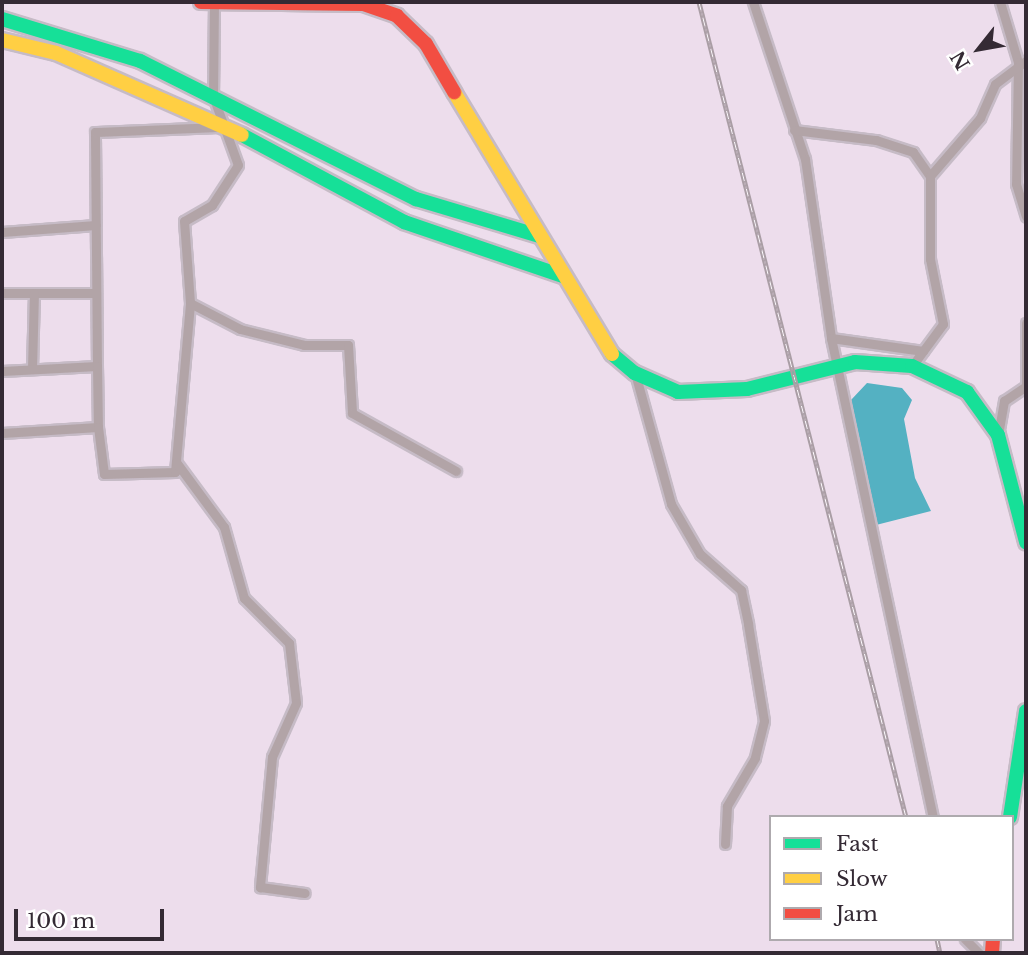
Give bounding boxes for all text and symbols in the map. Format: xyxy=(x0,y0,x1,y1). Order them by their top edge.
north arrow xyxy=(944,14,1014,84)
text: N xyxy=(946,46,975,74)
legend xyxy=(769,815,1014,941)
text: Fast xyxy=(836,831,878,857)
text: Slow xyxy=(836,866,888,892)
scale bar xyxy=(18,895,168,939)
text: Jam xyxy=(836,901,878,927)
text: 100 m xyxy=(27,908,95,934)

